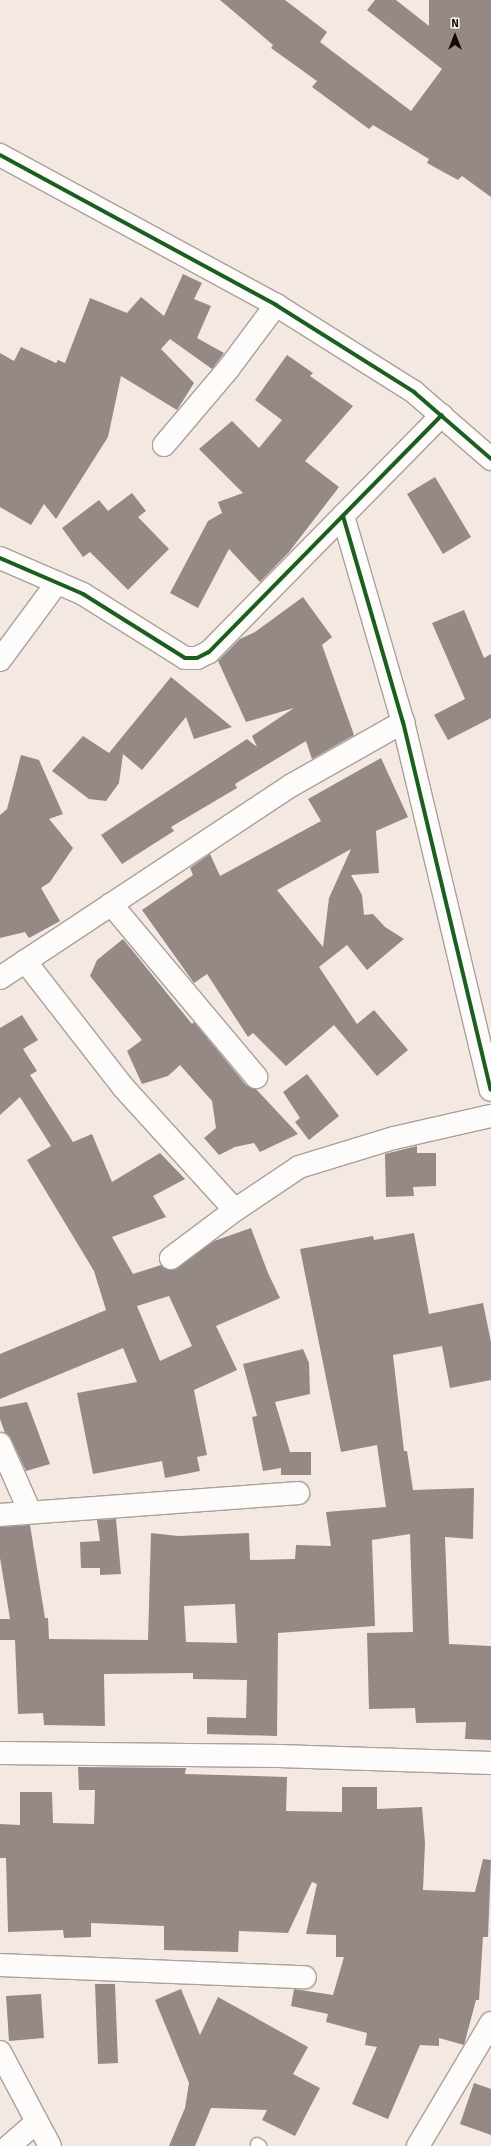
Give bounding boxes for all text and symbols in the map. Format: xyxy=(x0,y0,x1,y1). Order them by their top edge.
north arrow xyxy=(435,16,475,56)
text: N xyxy=(451,17,459,30)

